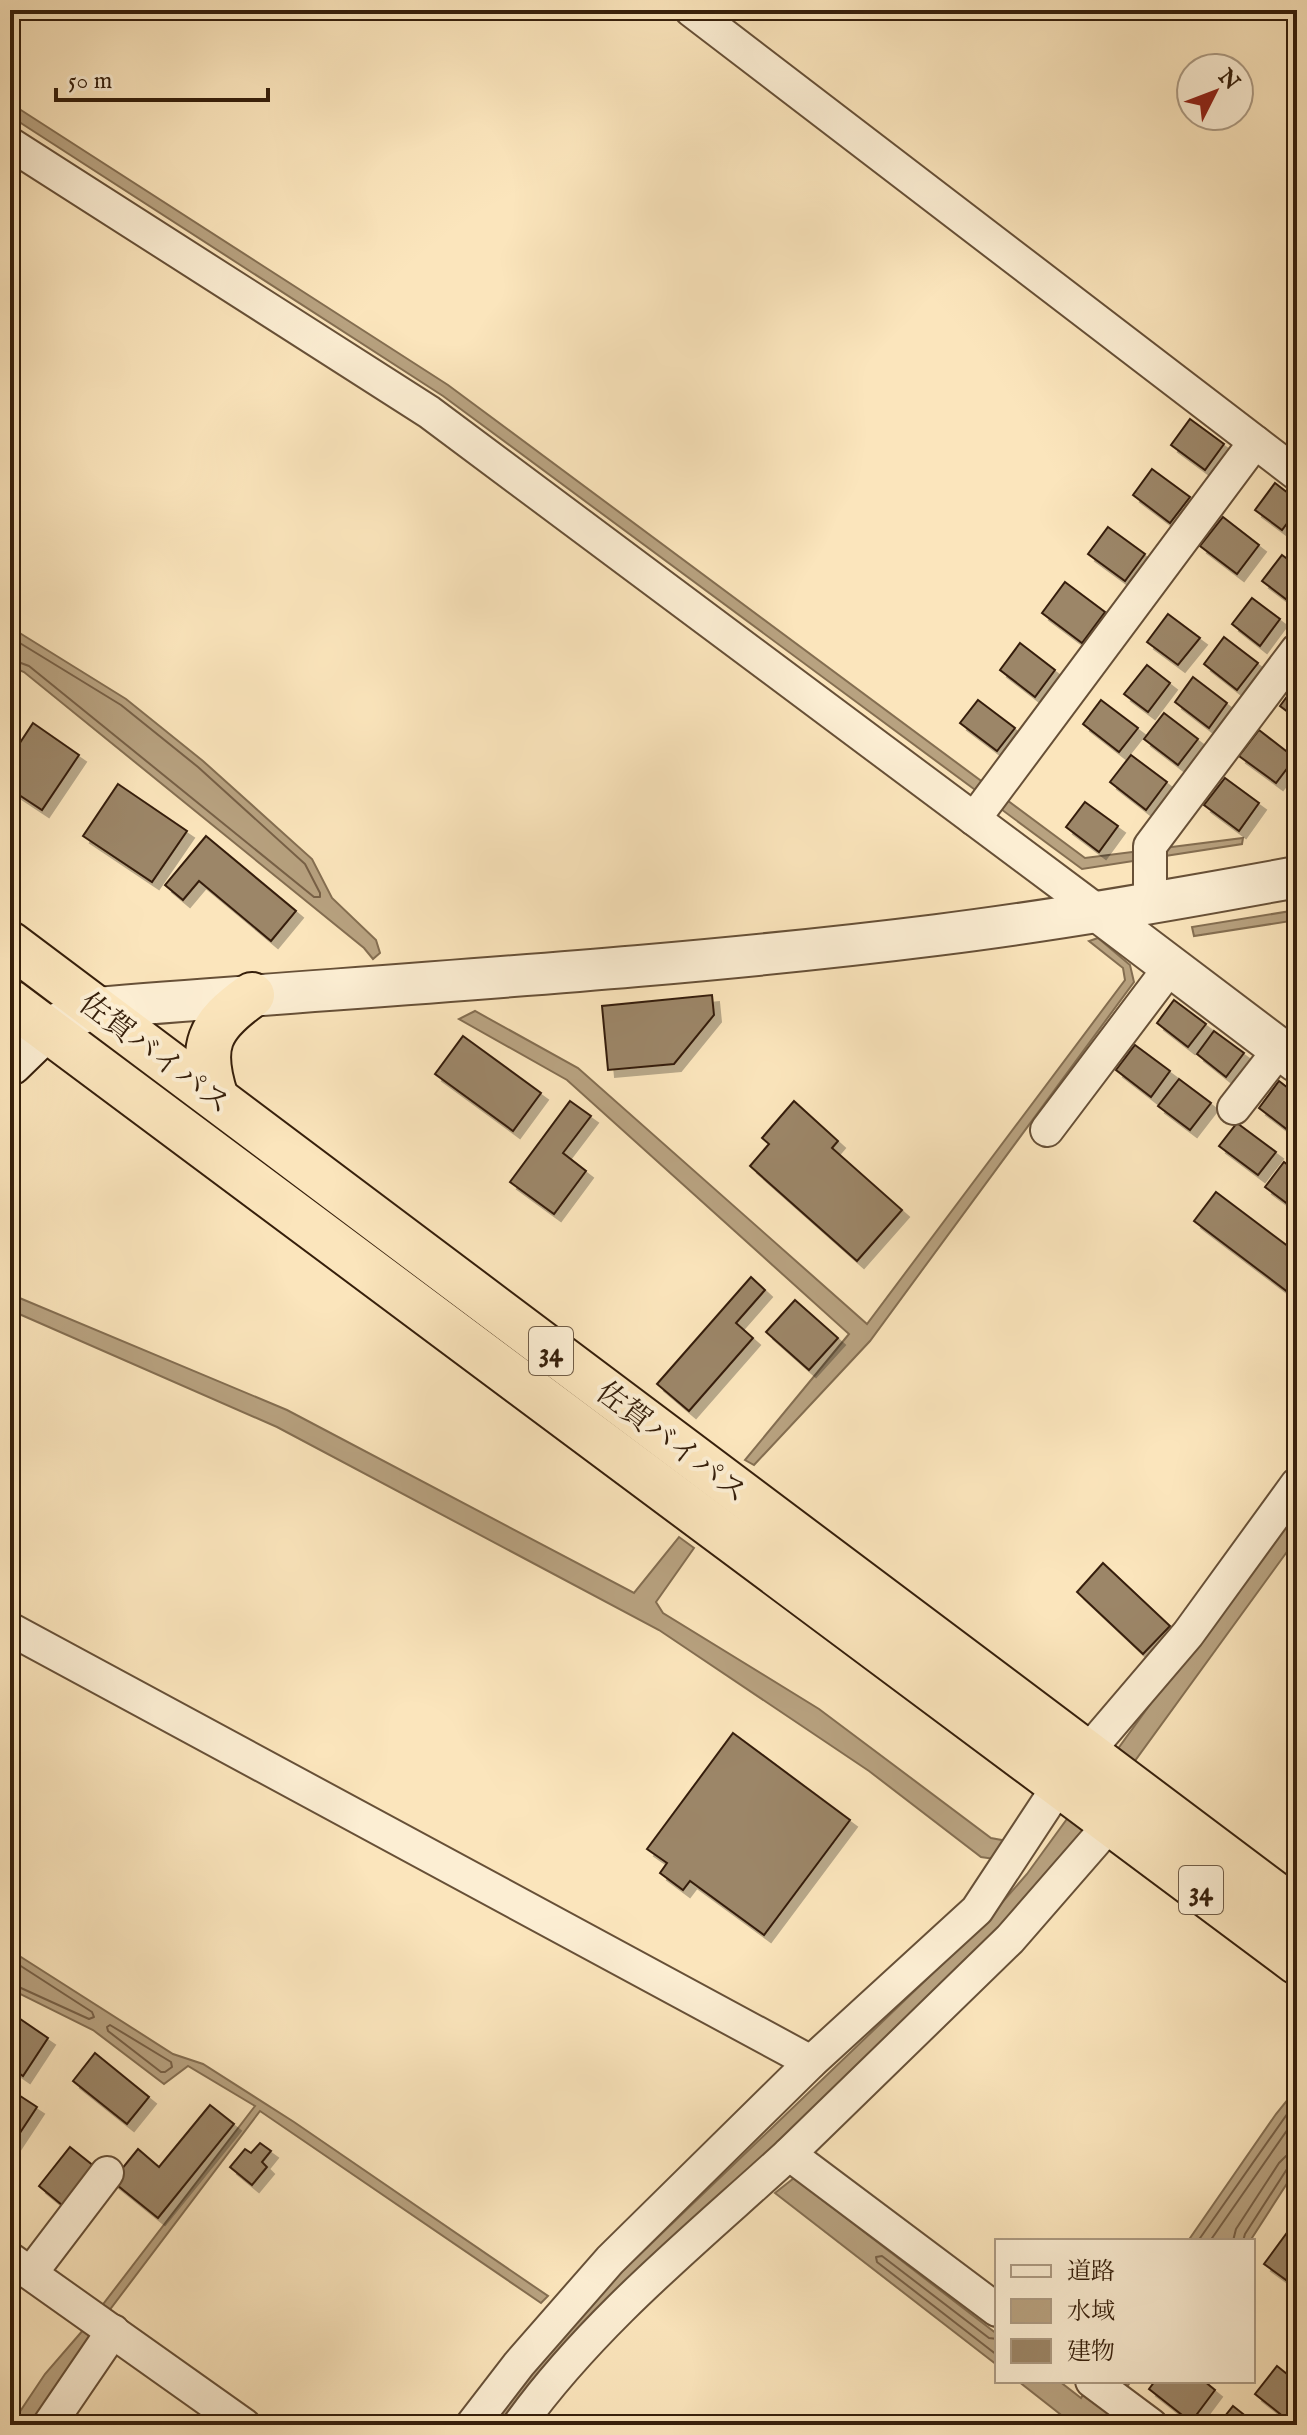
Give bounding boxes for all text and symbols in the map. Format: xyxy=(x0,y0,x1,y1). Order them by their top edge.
scale bar xyxy=(56,52,268,102)
north arrow xyxy=(1175,52,1255,132)
text: N xyxy=(1211,63,1245,96)
text: 50 m xyxy=(68,66,112,97)
street label: 佐賀バイパス xyxy=(71,985,237,1124)
road number: 34 xyxy=(529,1327,573,1375)
street label: 佐賀バイパス xyxy=(588,1374,754,1513)
road number: 34 xyxy=(1179,1866,1223,1914)
legend xyxy=(995,2239,1255,2383)
text: 道路 xyxy=(1067,2257,1115,2288)
text: 水域 xyxy=(1067,2297,1115,2328)
text: 建物 xyxy=(1067,2337,1115,2368)

